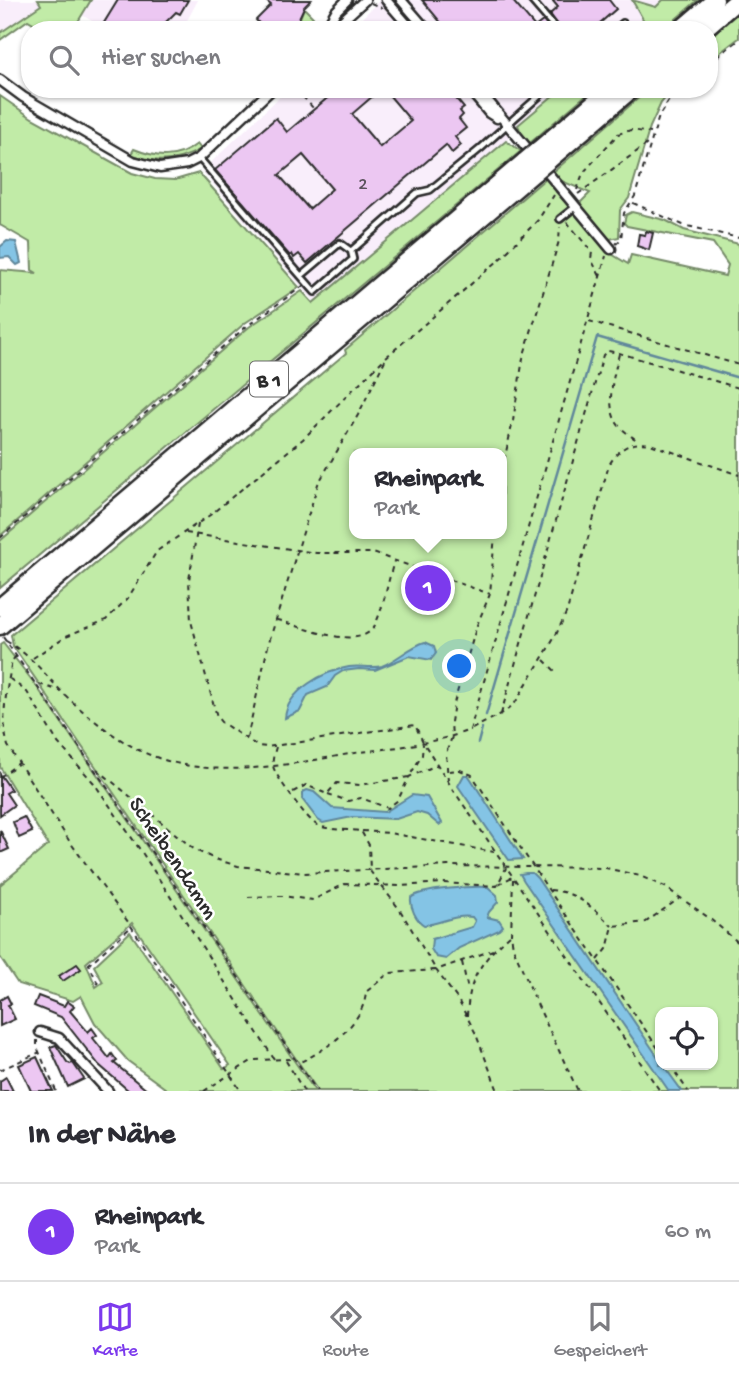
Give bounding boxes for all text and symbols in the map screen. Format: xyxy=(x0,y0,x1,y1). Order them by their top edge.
search box xyxy=(21,21,718,98)
icon: search xyxy=(45,41,83,79)
text: Hier suchen xyxy=(101,44,221,75)
house number: 2 xyxy=(358,174,368,197)
road number: B 1 xyxy=(250,362,288,396)
popup xyxy=(349,448,507,539)
text: Rheinpark xyxy=(374,465,482,496)
text: Park xyxy=(374,496,418,523)
pin: 1 xyxy=(405,562,451,614)
your location xyxy=(442,649,476,683)
street label: Scheibendamm xyxy=(121,793,223,925)
map controls xyxy=(655,1007,718,1070)
button: locate xyxy=(655,1007,718,1070)
text: In der Nähe xyxy=(28,1119,175,1154)
text: Rheinpark xyxy=(95,1203,202,1234)
text: 1 xyxy=(46,1219,56,1246)
text: 60 m xyxy=(665,1219,711,1246)
text: Park xyxy=(95,1234,139,1261)
tab: Karte xyxy=(92,1298,138,1363)
tab: Route xyxy=(322,1298,369,1363)
tab: Gespeichert xyxy=(554,1298,647,1363)

